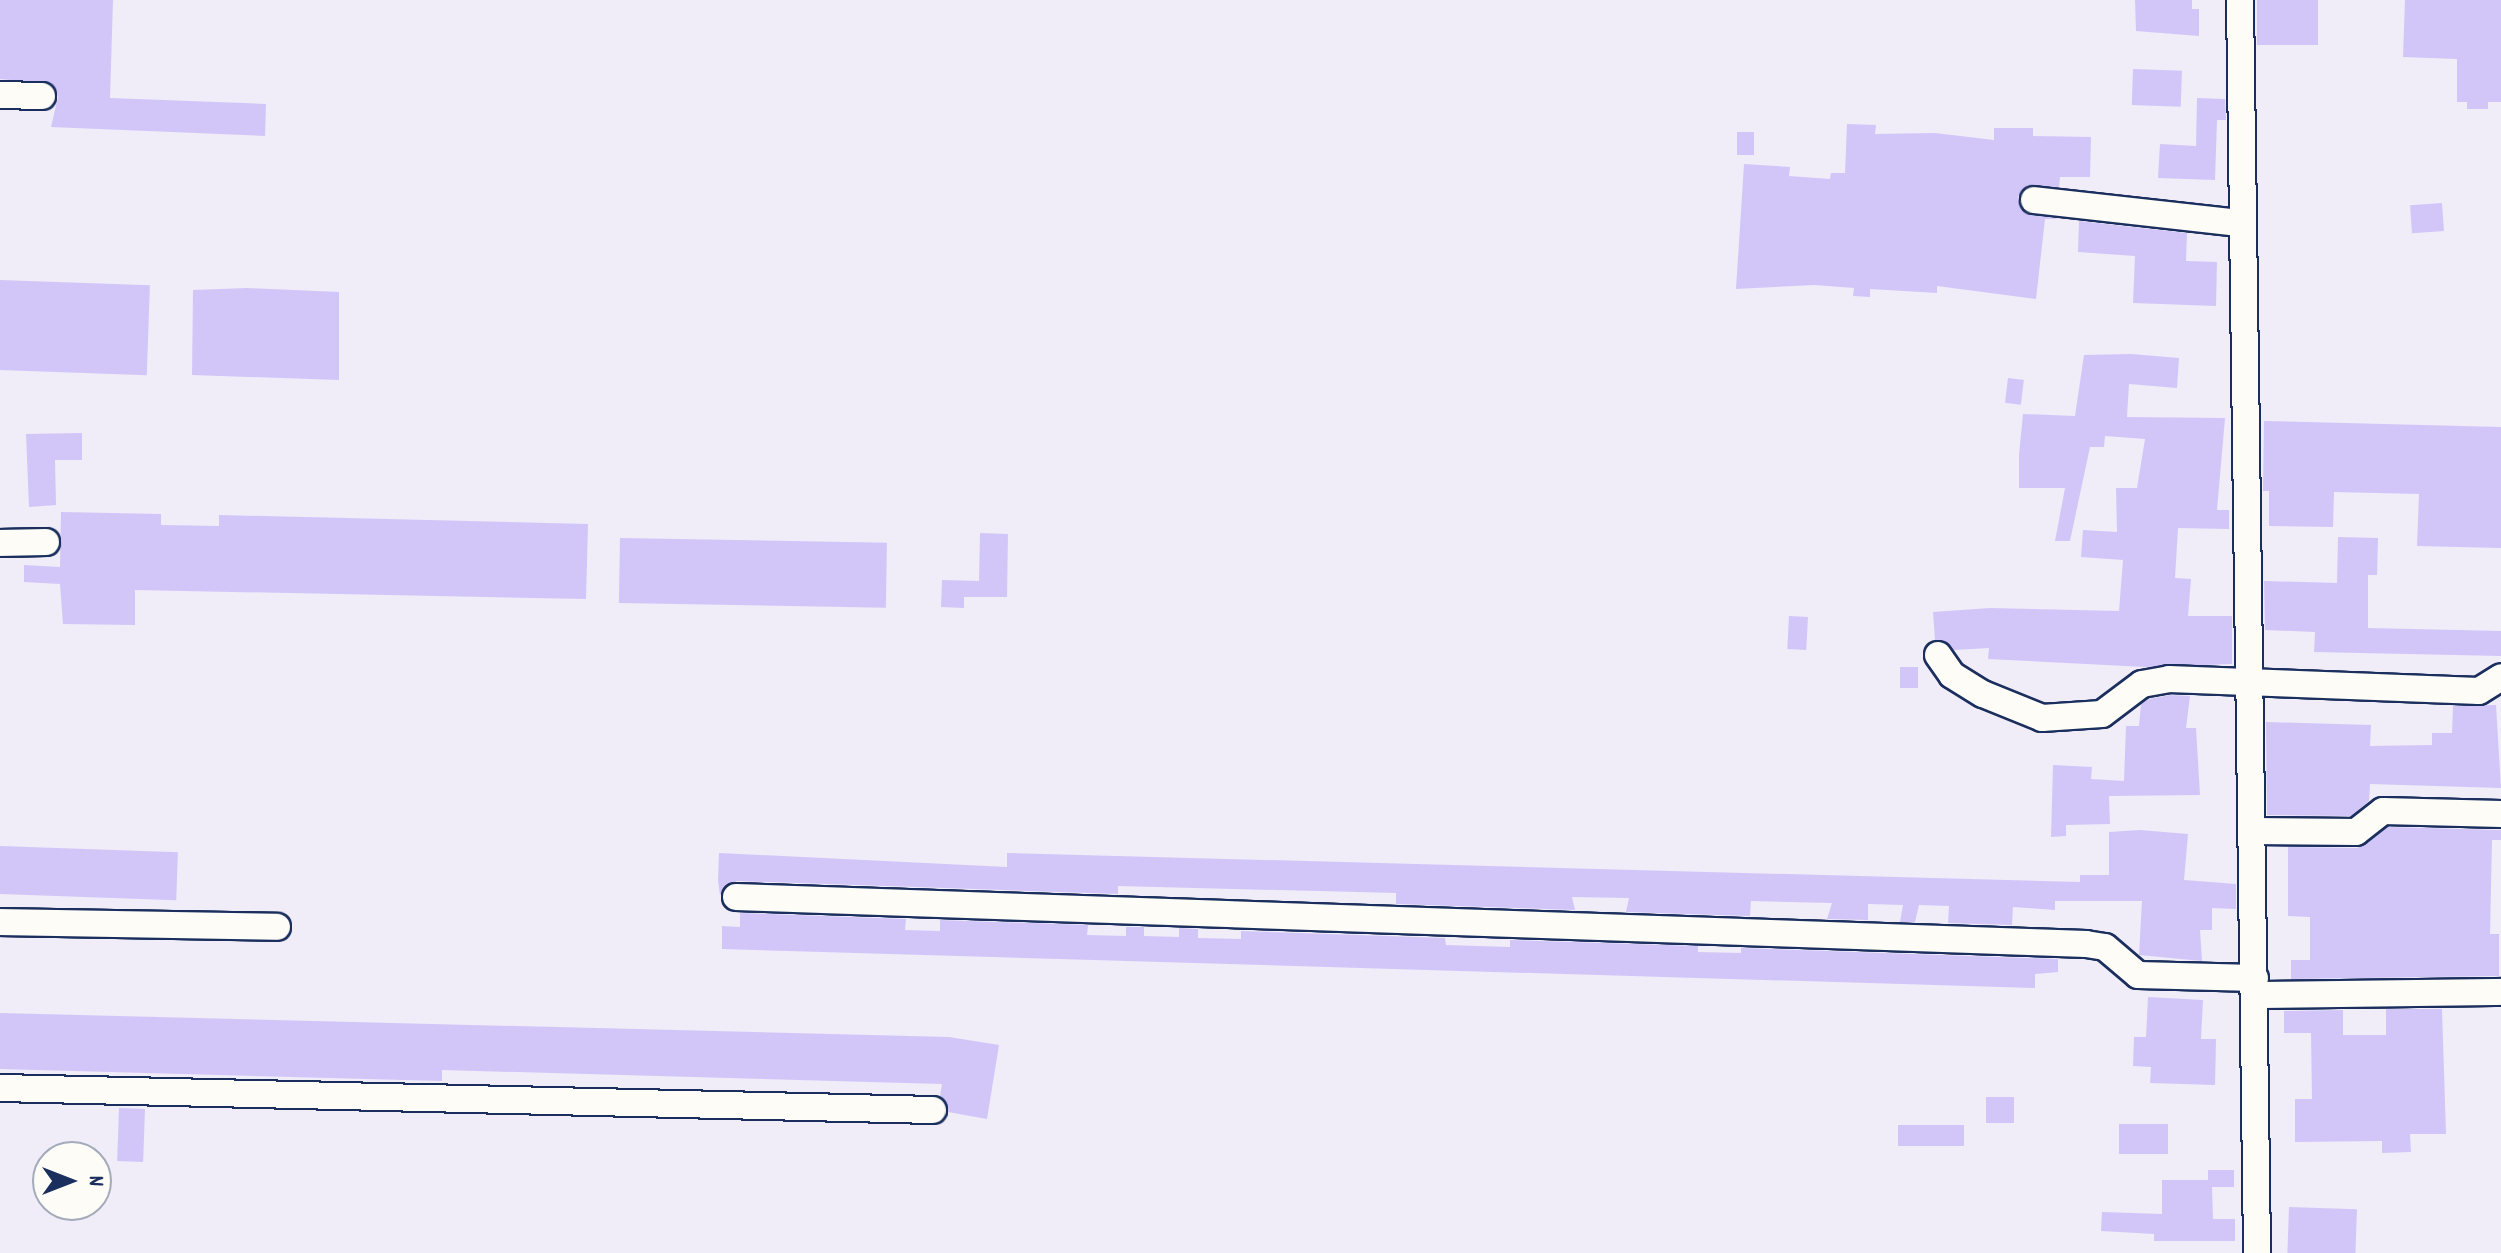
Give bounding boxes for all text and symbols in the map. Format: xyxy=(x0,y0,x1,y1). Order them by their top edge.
north arrow xyxy=(32,1141,112,1221)
text: N xyxy=(79,1176,110,1186)

